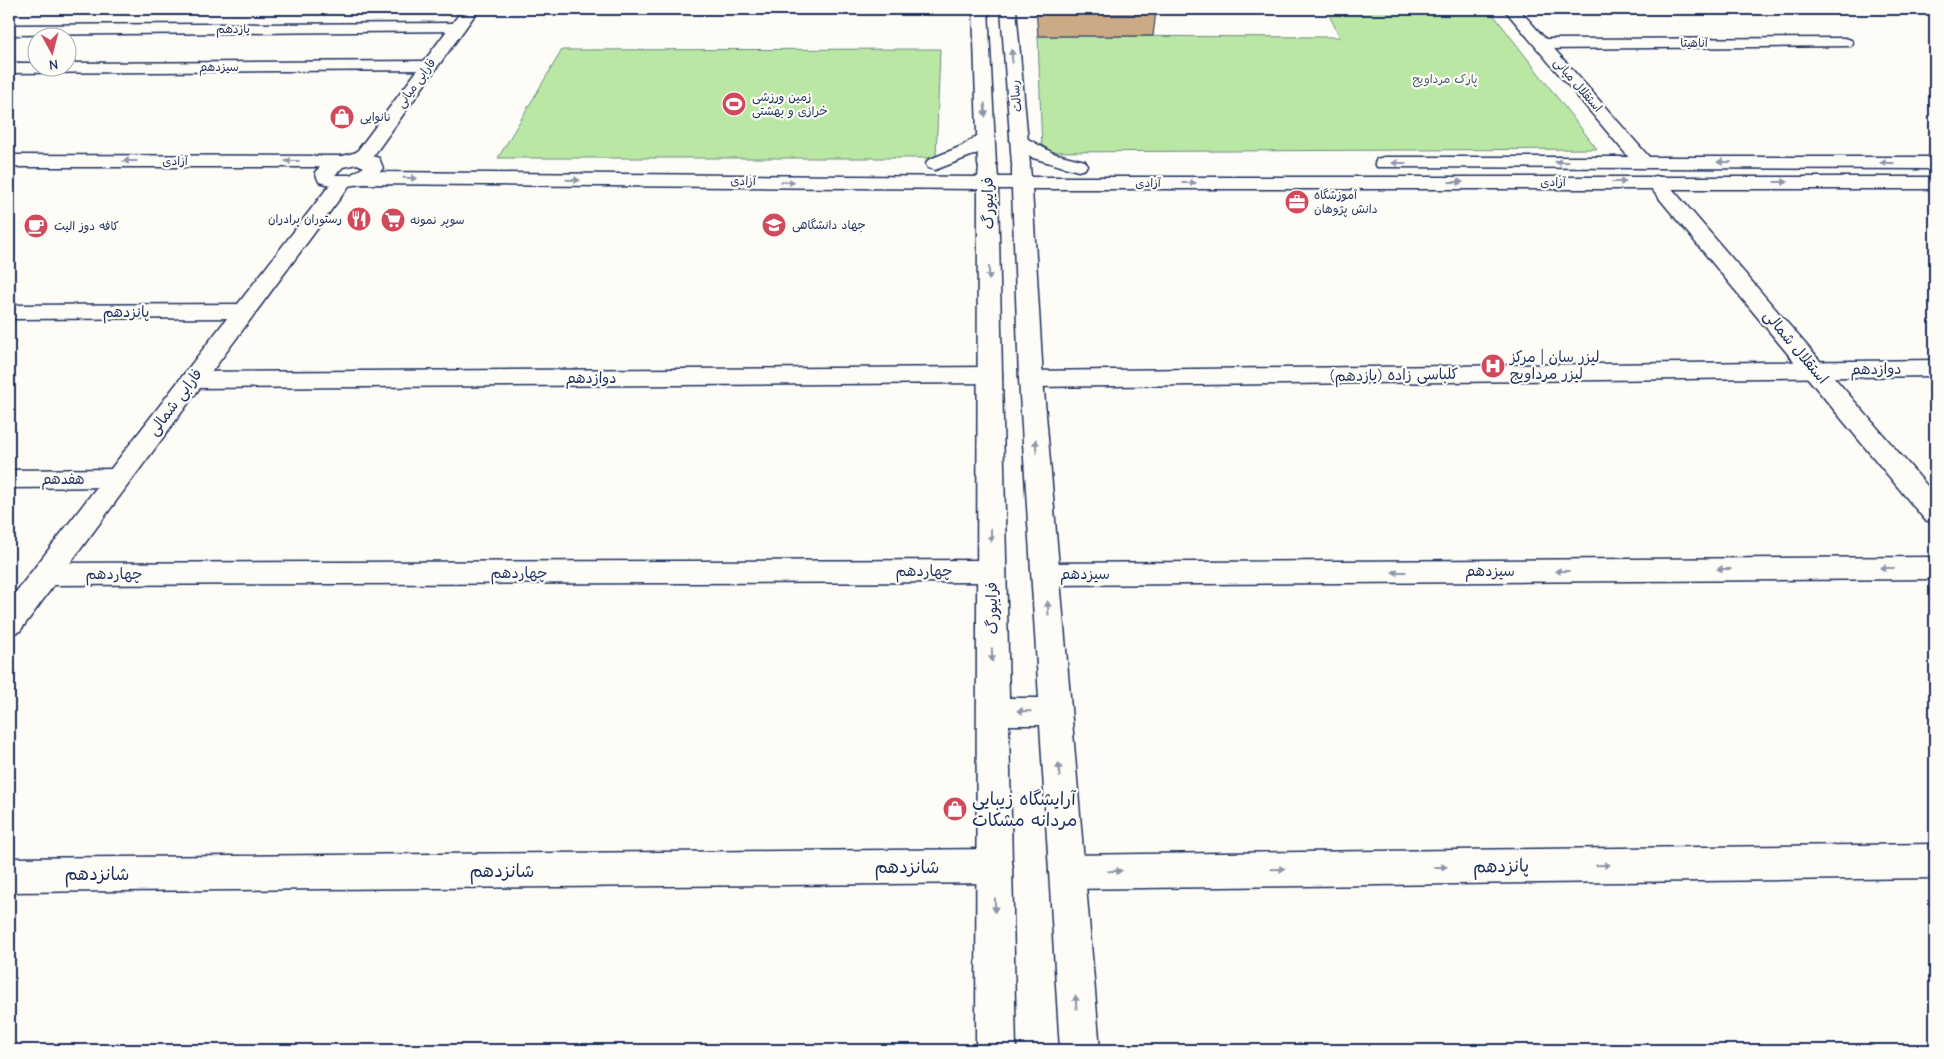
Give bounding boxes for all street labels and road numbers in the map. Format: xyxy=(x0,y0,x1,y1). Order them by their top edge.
street label: یازدهم xyxy=(216,22,250,38)
street label: آناهیتا xyxy=(1680,36,1709,50)
street label: استقلال میانی xyxy=(1550,55,1605,115)
street label: فارابی میانی xyxy=(393,56,439,111)
street label: سیزدهم xyxy=(199,60,239,76)
street label: رسالت xyxy=(1008,79,1024,113)
street label: آزادی xyxy=(162,154,189,168)
street label: آزادی xyxy=(730,174,757,188)
street label: آزادی xyxy=(1540,175,1567,189)
street label: آزادی xyxy=(1135,176,1162,190)
street label: فرایبورگ xyxy=(979,177,998,229)
street label: پانزدهم xyxy=(103,303,149,324)
street label: استقلال شمالی xyxy=(1759,307,1832,388)
street label: دوازدهم xyxy=(1850,360,1902,380)
street label: فارابی شمالی xyxy=(144,365,207,440)
street label: کلباسی زاده (یازدهم) xyxy=(1329,365,1459,388)
street label: دوازدهم xyxy=(565,369,617,389)
street label: هفدهم xyxy=(41,470,85,490)
street label: چهاردهم xyxy=(895,562,953,583)
street label: سیزدهم xyxy=(1465,562,1515,582)
street label: چهاردهم xyxy=(490,564,548,585)
street label: چهاردهم xyxy=(85,565,143,586)
street label: سیزدهم xyxy=(1060,565,1110,585)
street label: فرایبورگ xyxy=(983,582,1002,634)
street label: پانزدهم xyxy=(1473,856,1529,880)
street label: شانزدهم xyxy=(875,857,939,881)
street label: شانزدهم xyxy=(470,861,534,885)
street label: شانزدهم xyxy=(65,864,129,888)

